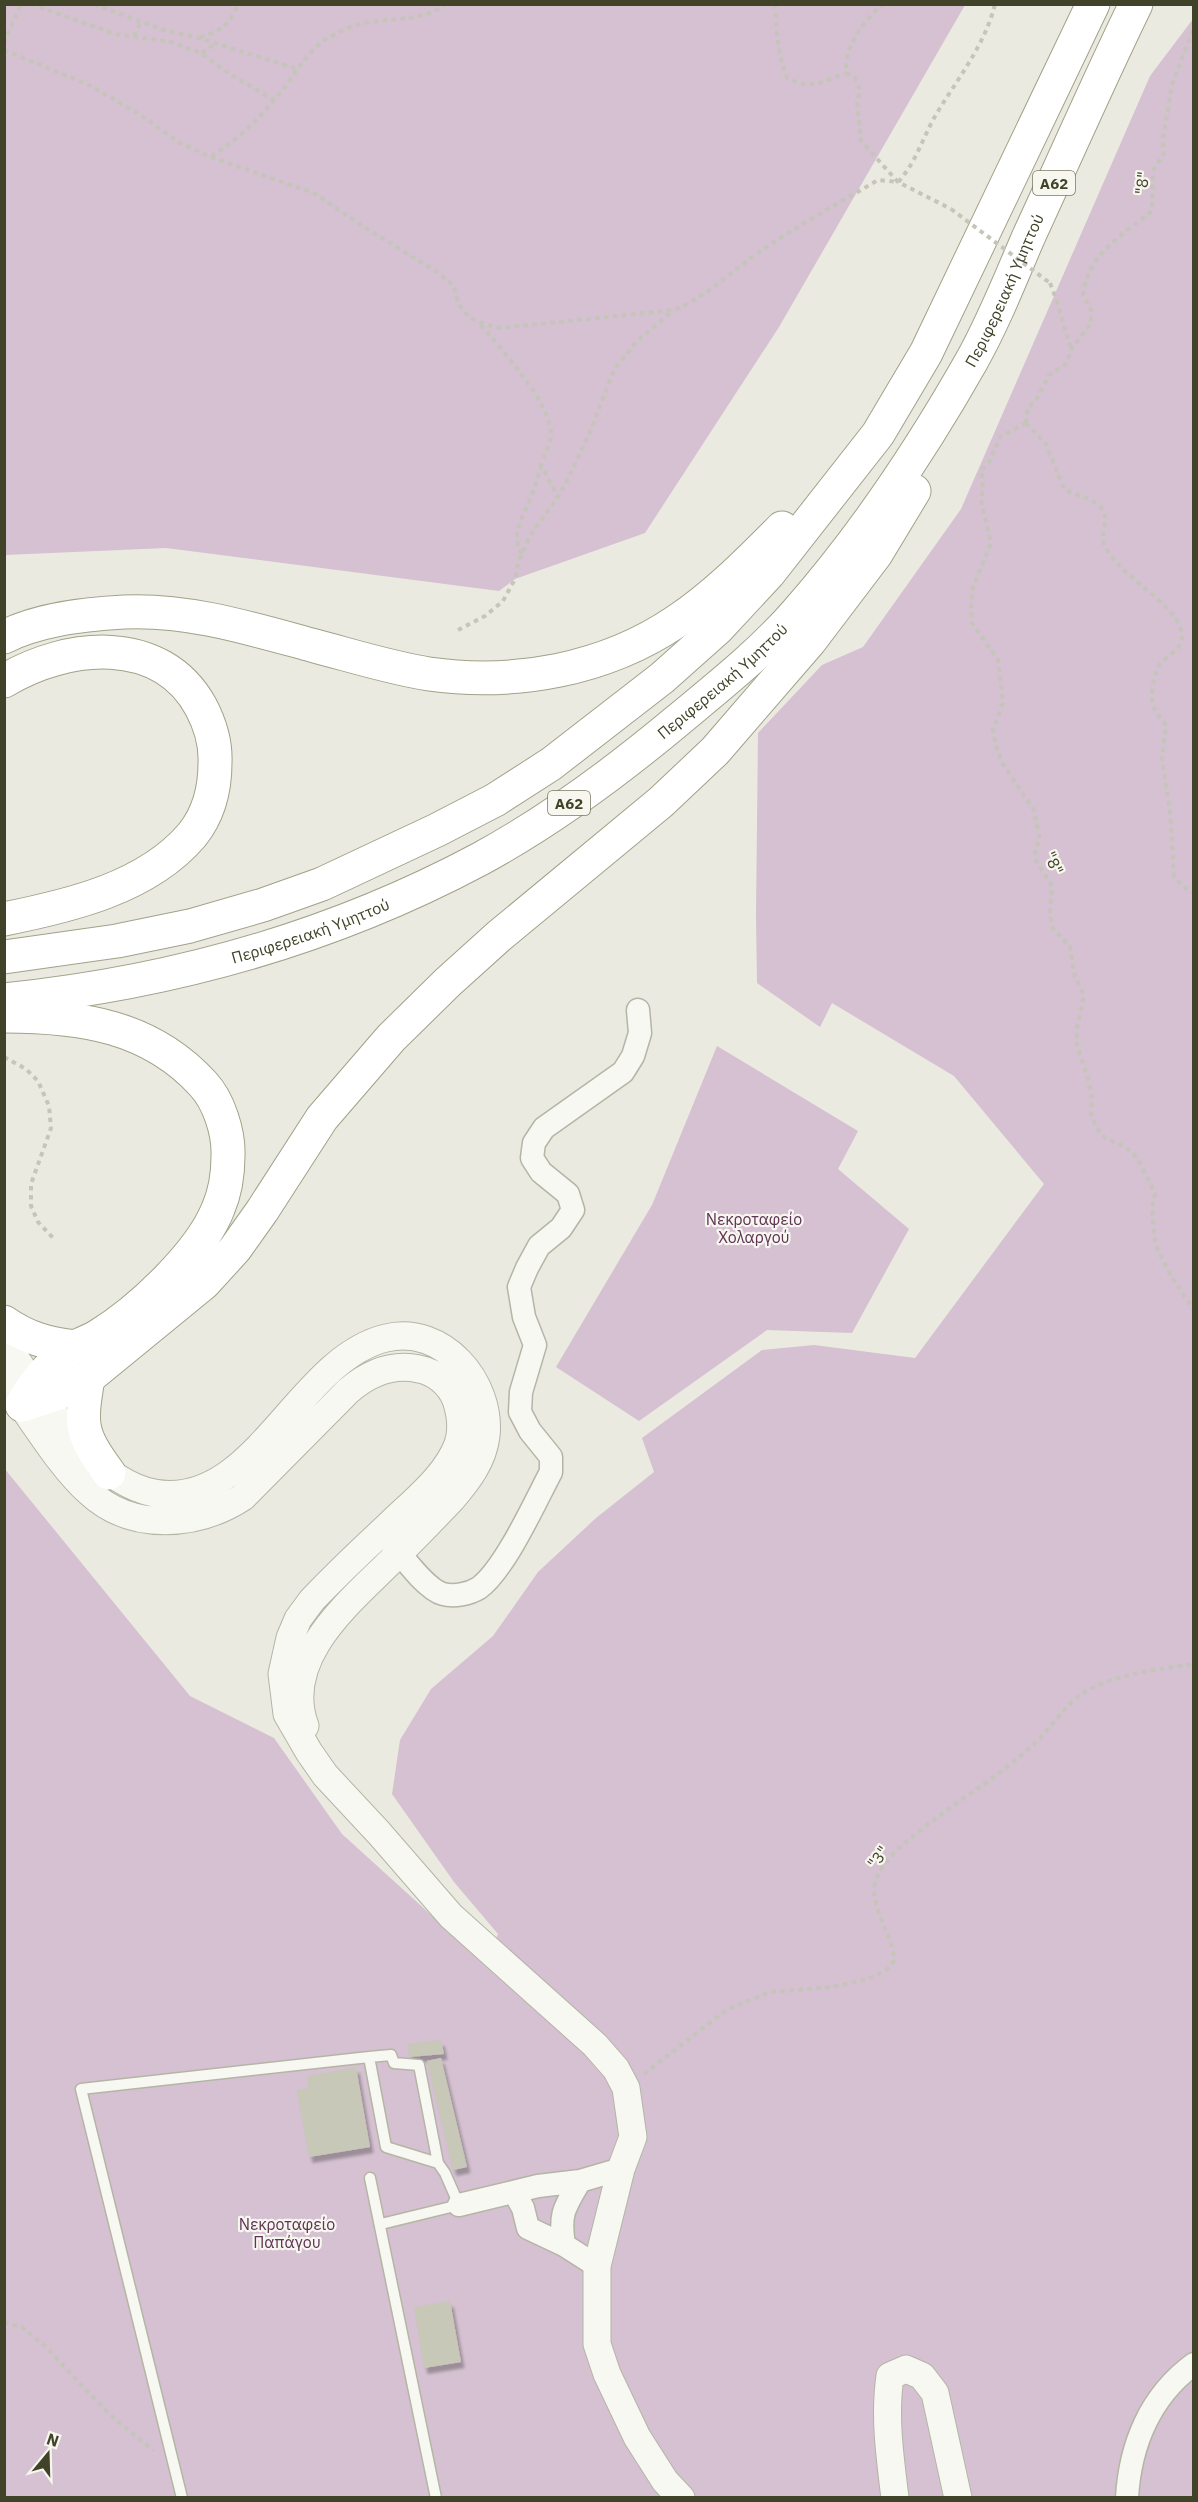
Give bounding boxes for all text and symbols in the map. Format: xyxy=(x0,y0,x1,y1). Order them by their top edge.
street label: "8" xyxy=(1131,170,1153,196)
road number: Α62 xyxy=(1033,171,1075,195)
street label: Περιφερειακή Υμηττού xyxy=(960,210,1048,371)
street label: Περιφερειακή Υμηττού xyxy=(653,619,792,743)
road number: Α62 xyxy=(548,791,590,815)
street label: "8" xyxy=(1040,848,1068,878)
street label: Περιφερειακή Υμηττού xyxy=(229,894,393,968)
park label: Νεκροταφείο Χολαργού xyxy=(706,1209,802,1247)
street label: "3" xyxy=(863,1842,893,1872)
park label: Νεκροταφείο Παπάγου xyxy=(239,2214,335,2252)
north arrow xyxy=(18,2424,78,2484)
text: N xyxy=(44,2428,62,2451)

